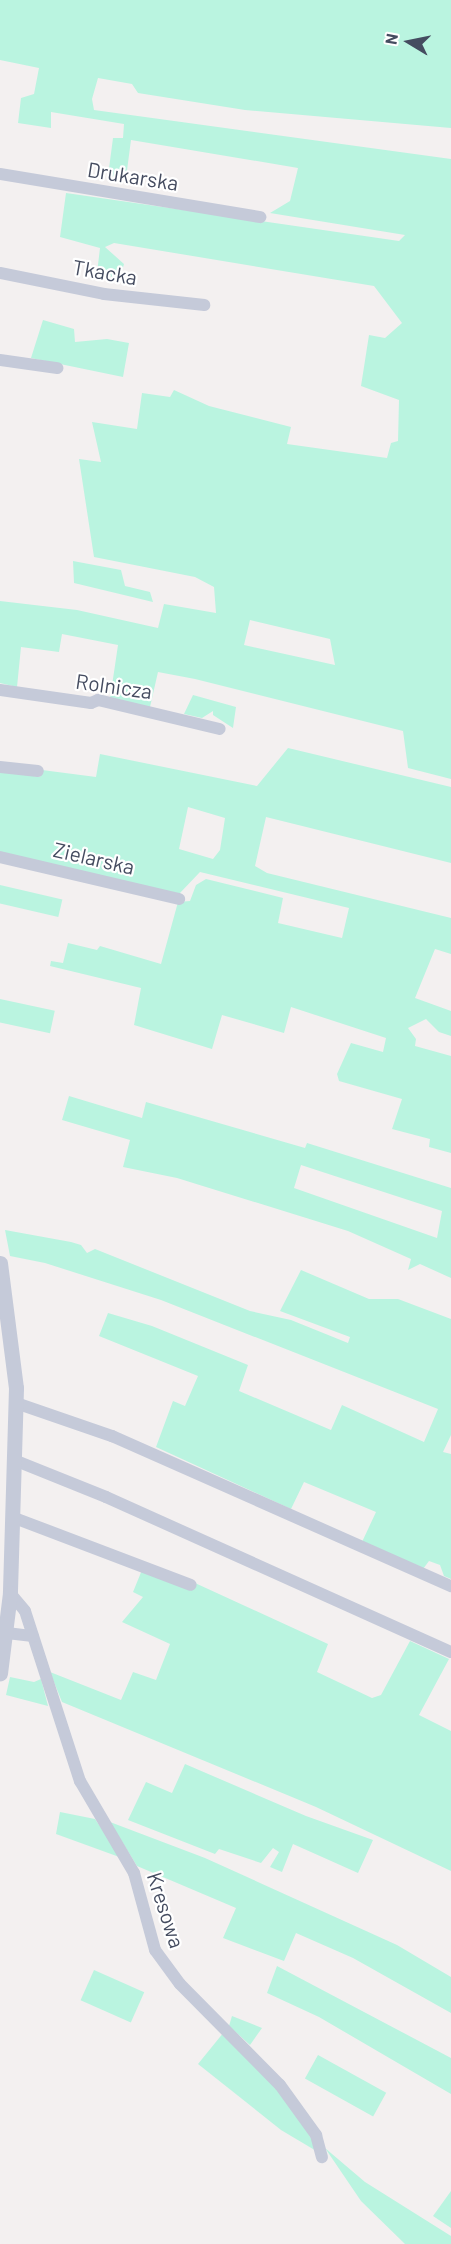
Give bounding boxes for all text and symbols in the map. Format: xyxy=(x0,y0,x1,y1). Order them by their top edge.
north arrow xyxy=(379,12,439,72)
text: N xyxy=(381,32,401,46)
street label: Drukarska xyxy=(86,156,180,196)
street label: Tkacka xyxy=(71,254,139,290)
street label: Rolnicza xyxy=(74,668,154,704)
street label: Zielarska xyxy=(51,836,137,880)
street label: Kresowa xyxy=(142,1869,190,1951)

